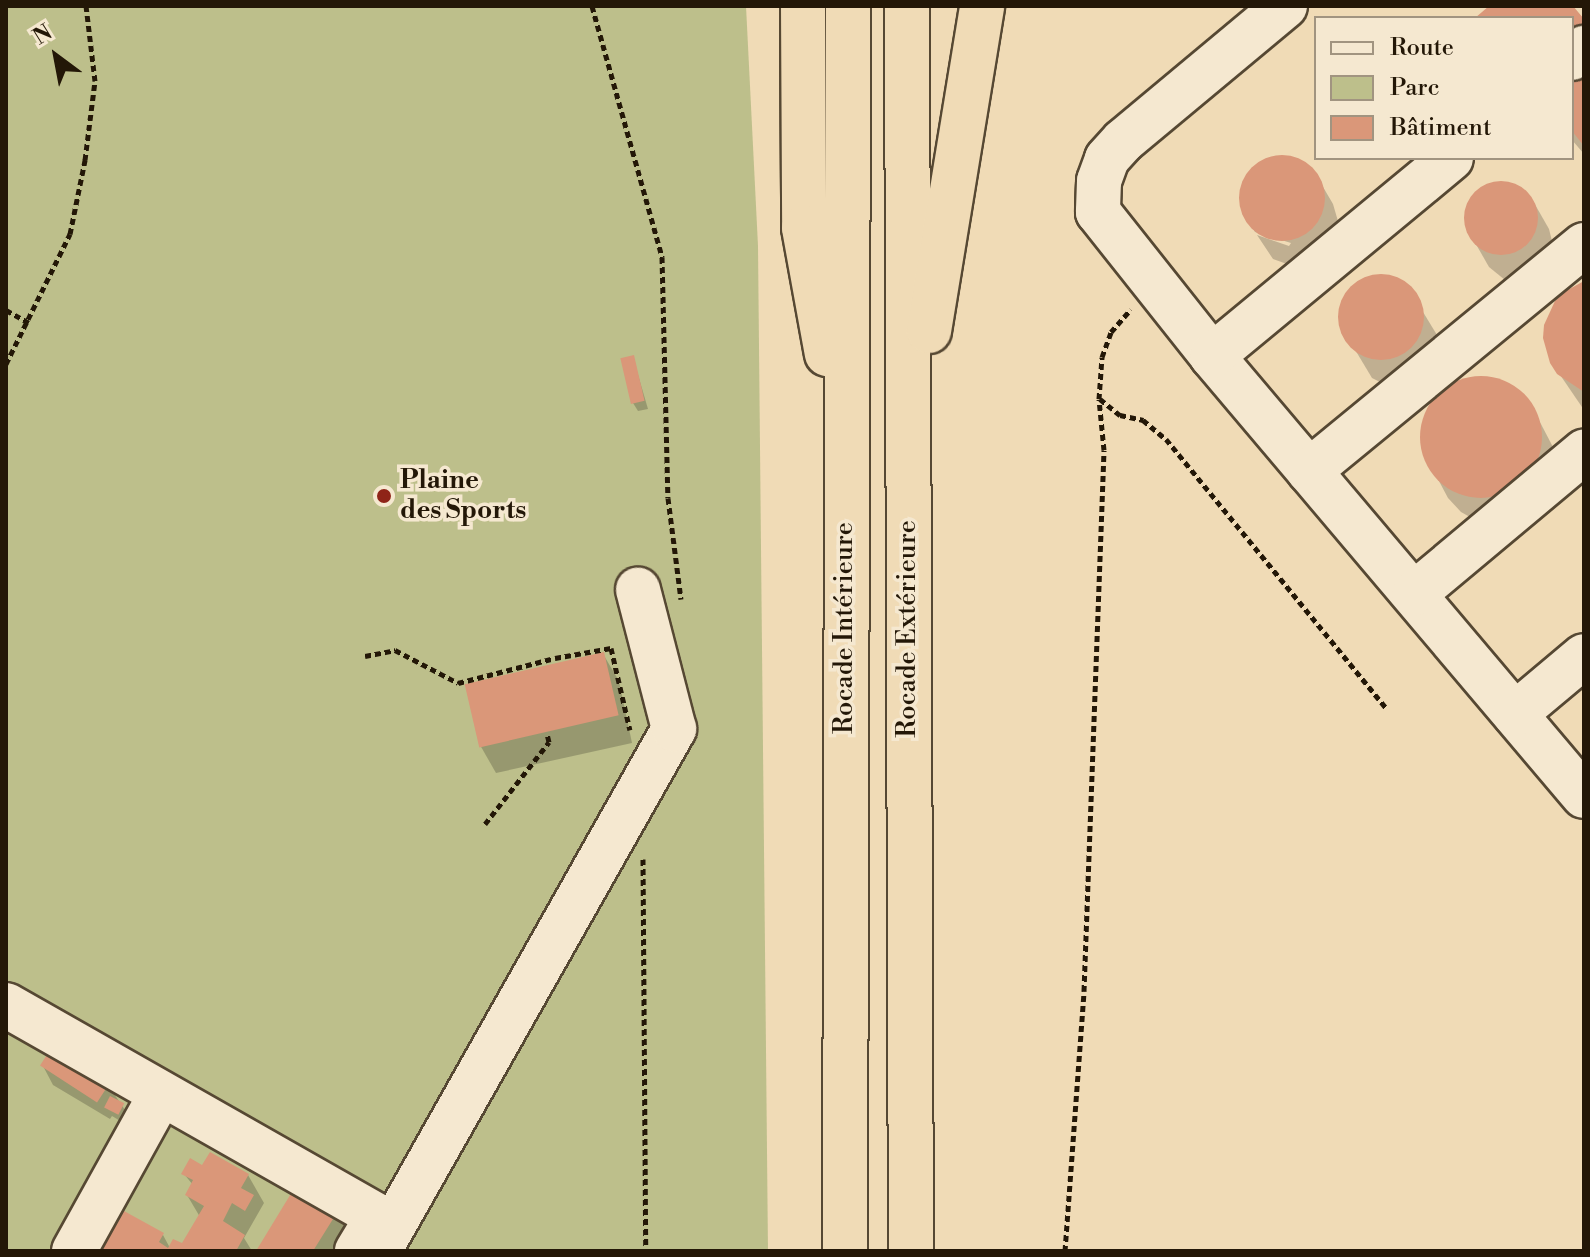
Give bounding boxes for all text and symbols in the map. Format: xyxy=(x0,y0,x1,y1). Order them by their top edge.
north arrow xyxy=(16,16,96,96)
legend xyxy=(1314,16,1574,160)
text: N xyxy=(28,19,58,51)
text: Route xyxy=(1390,33,1454,63)
text: Parc xyxy=(1390,73,1440,103)
text: Bâtiment xyxy=(1390,113,1491,143)
place label: Plaine des Sports xyxy=(400,465,526,526)
marker: Plaine des Sports xyxy=(375,487,393,505)
street label: Rocade Extérieure xyxy=(892,520,924,738)
street label: Rocade Intérieure xyxy=(829,522,861,734)

